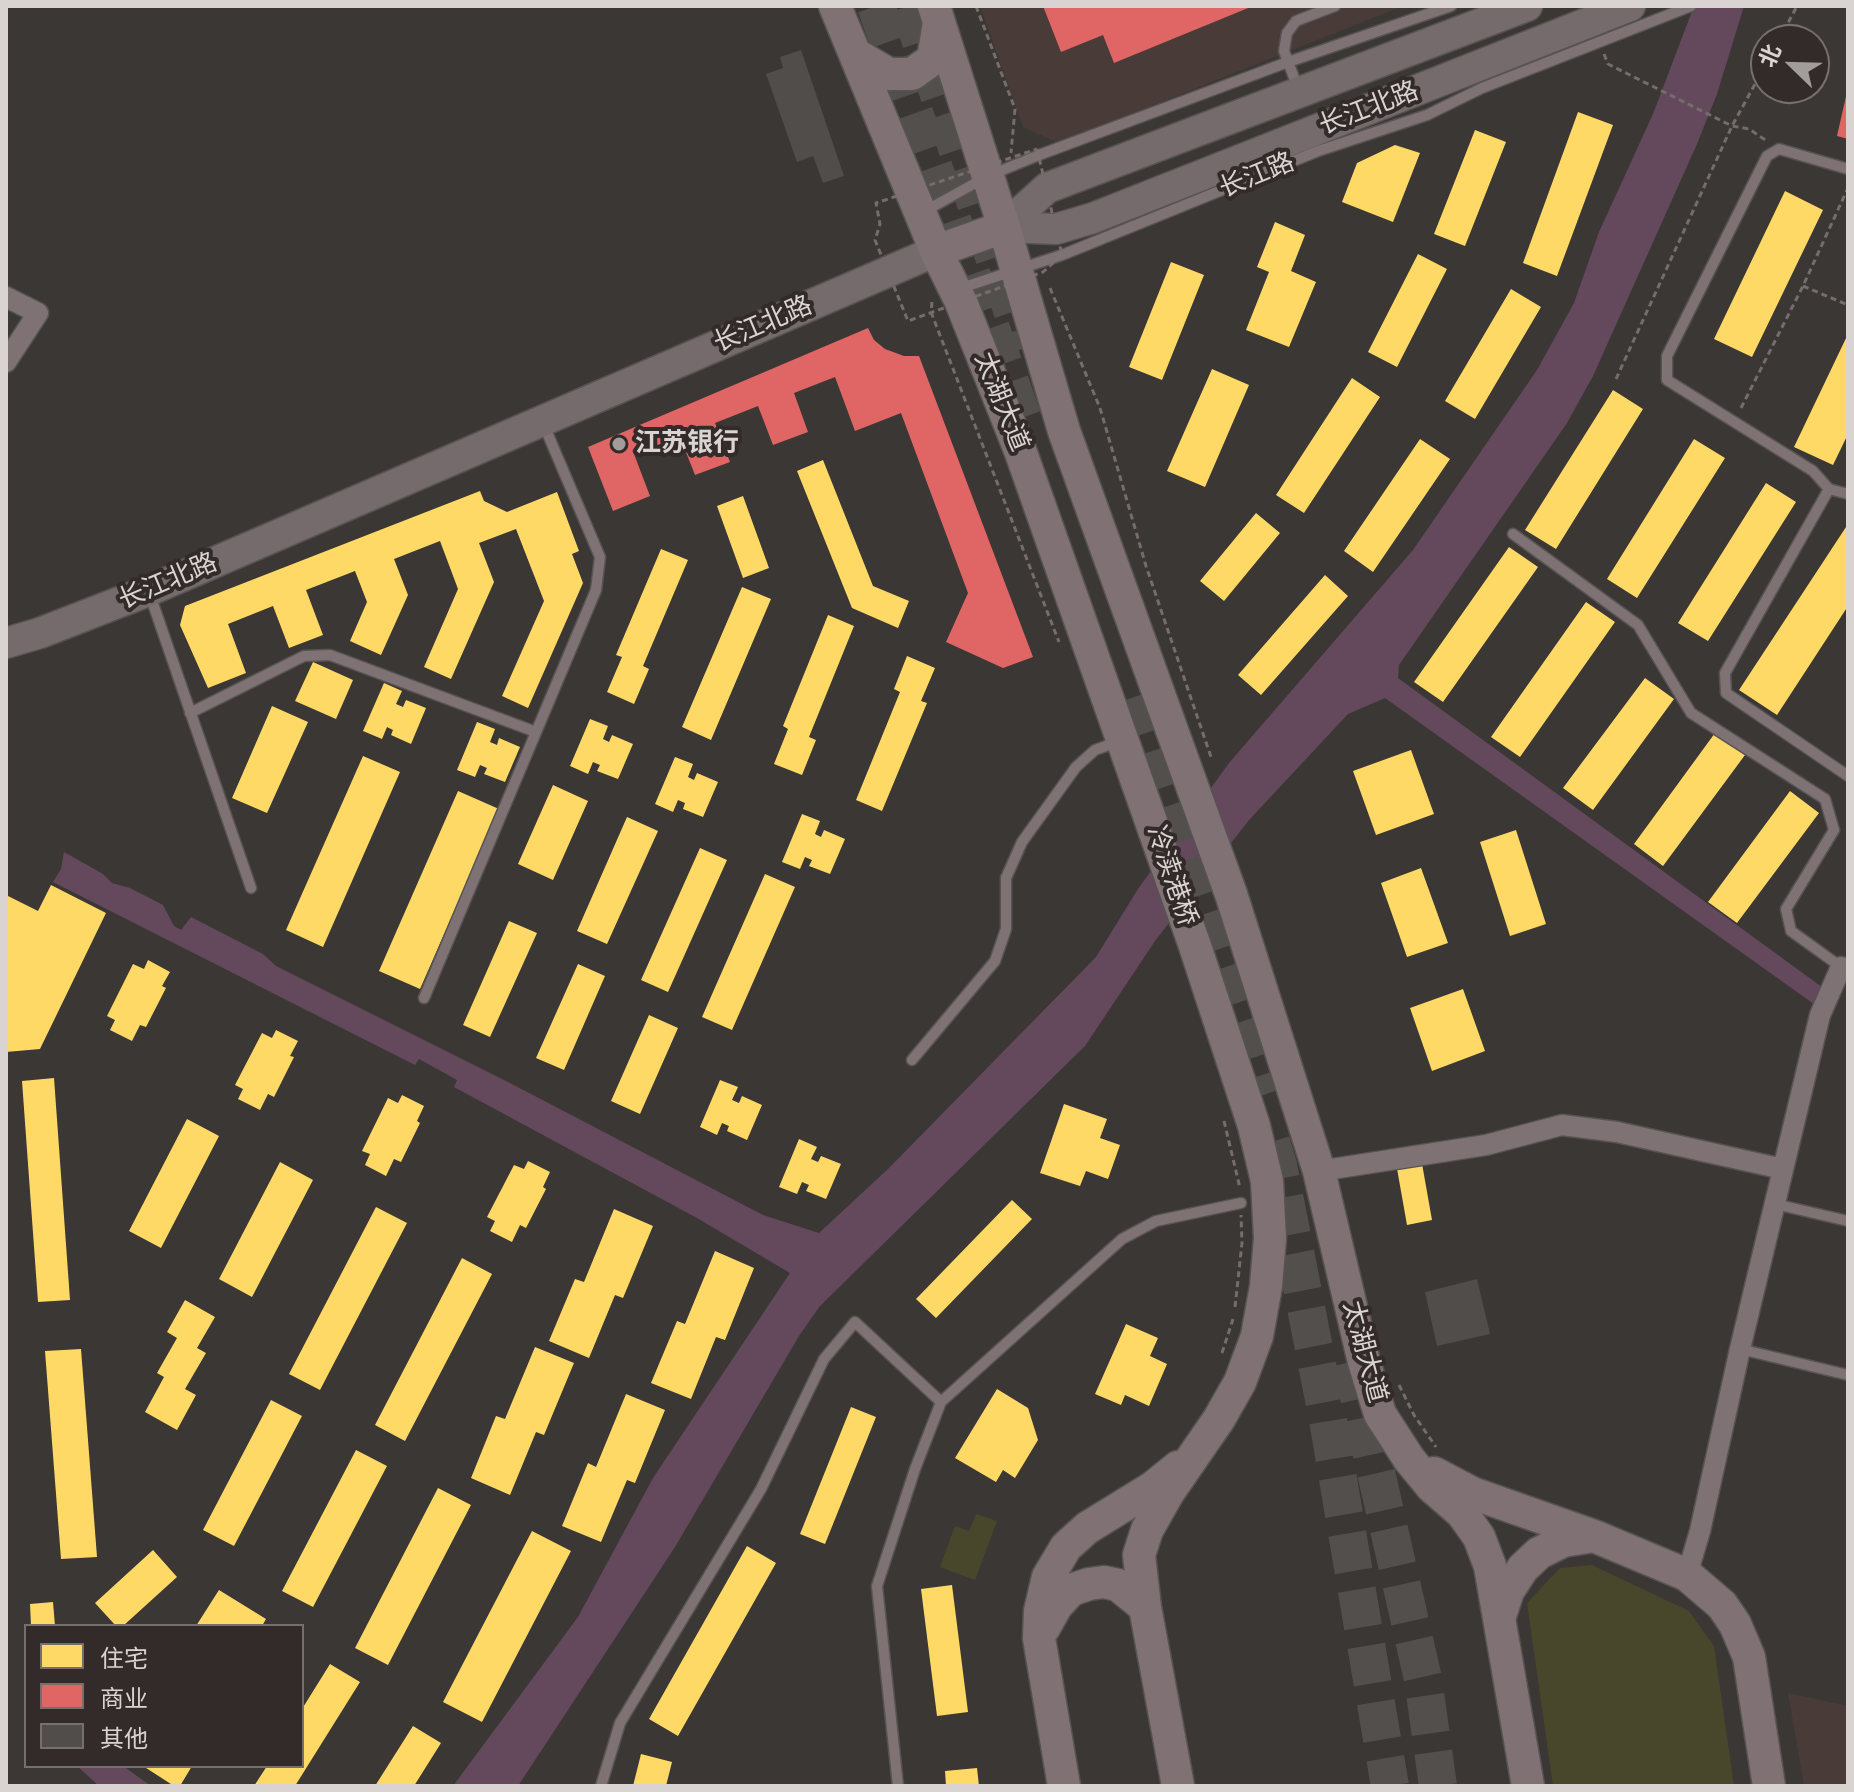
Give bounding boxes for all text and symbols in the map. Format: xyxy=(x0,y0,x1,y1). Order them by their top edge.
north arrow xyxy=(1750,24,1830,104)
text: 北 xyxy=(1753,40,1787,71)
street label: 长江北路 xyxy=(1315,76,1423,142)
street label: 长江路 xyxy=(1215,147,1299,205)
street label: 长江北路 xyxy=(709,290,817,360)
street label: 太湖大道 xyxy=(967,348,1035,456)
place label: 江苏银行 xyxy=(635,428,739,460)
marker: 江苏银行 xyxy=(610,435,628,453)
street label: 长江北路 xyxy=(114,547,222,617)
street label: 冷渎港桥 xyxy=(1139,822,1203,930)
street label: 太湖大道 xyxy=(1335,1298,1393,1406)
legend xyxy=(24,1624,304,1768)
text: 住宅 xyxy=(100,1643,148,1674)
text: 商业 xyxy=(100,1683,148,1714)
text: 其他 xyxy=(100,1723,148,1754)

